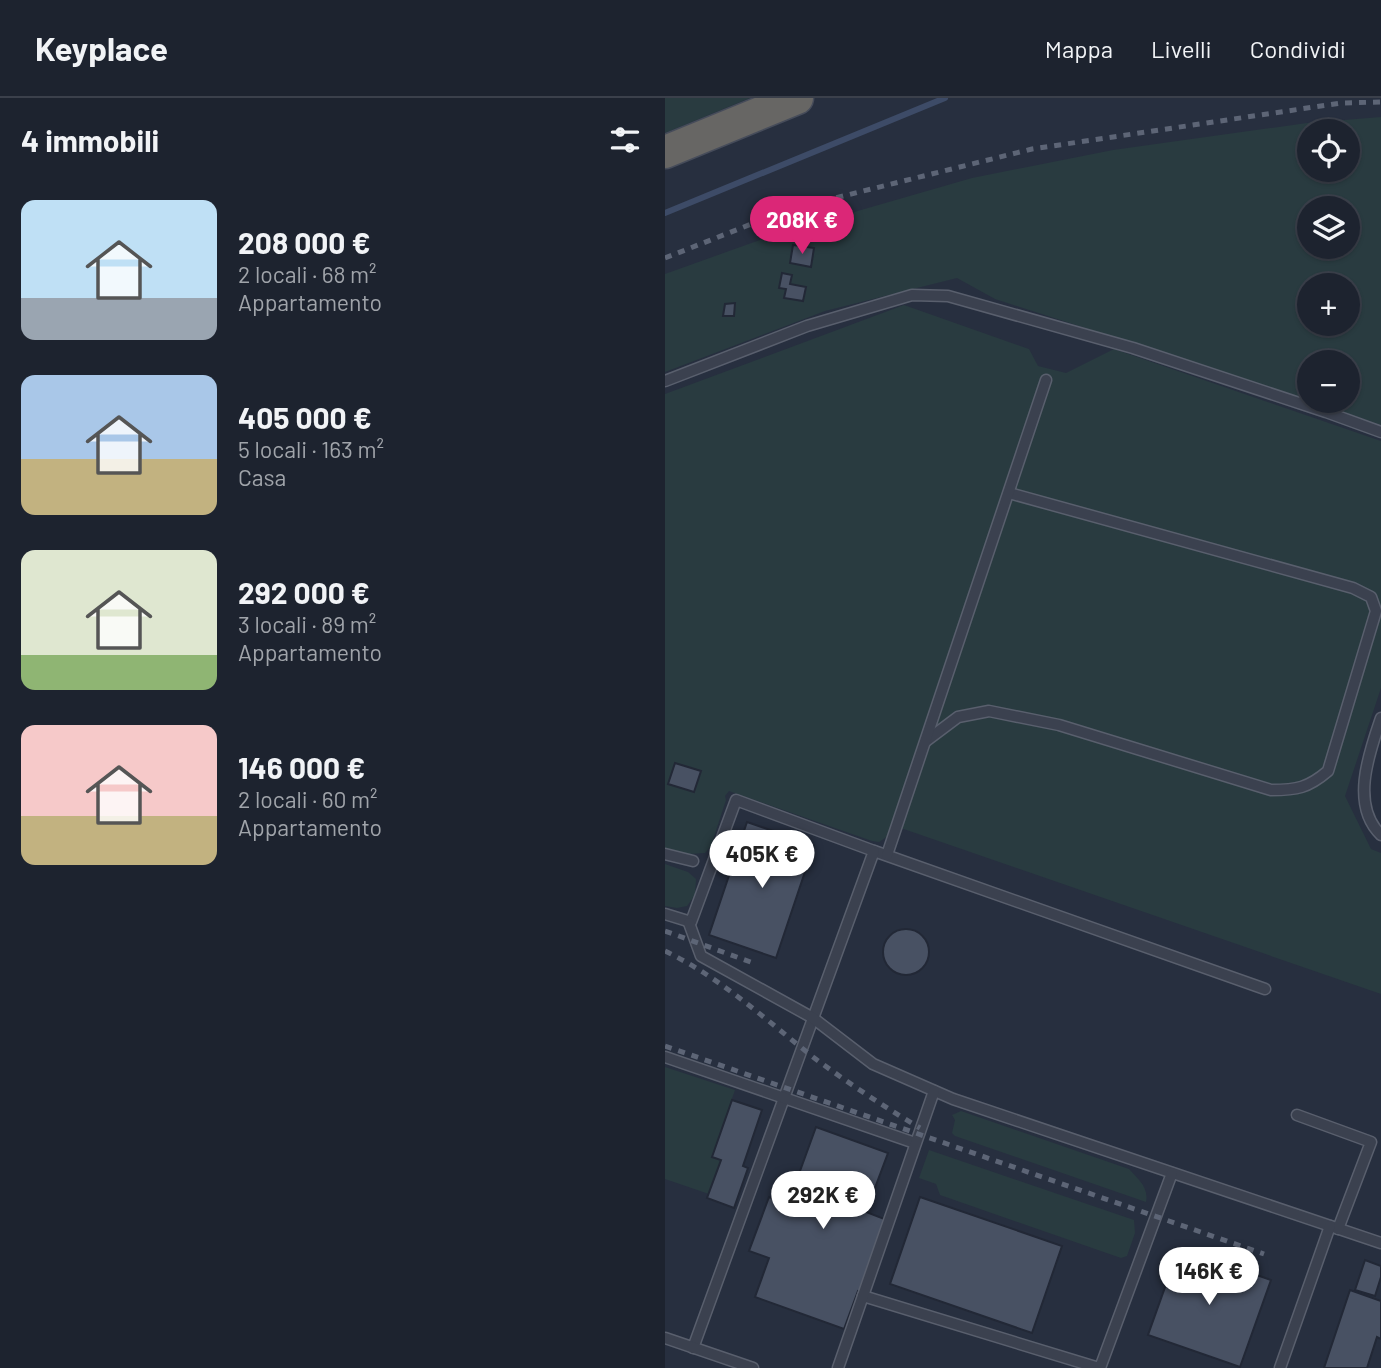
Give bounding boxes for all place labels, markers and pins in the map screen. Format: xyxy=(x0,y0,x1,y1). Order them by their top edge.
pin: 208K € xyxy=(745,197,859,256)
pin: 405K € xyxy=(705,830,819,890)
pin: 292K € xyxy=(766,1172,880,1231)
pin: 146K € xyxy=(1152,1248,1266,1307)

